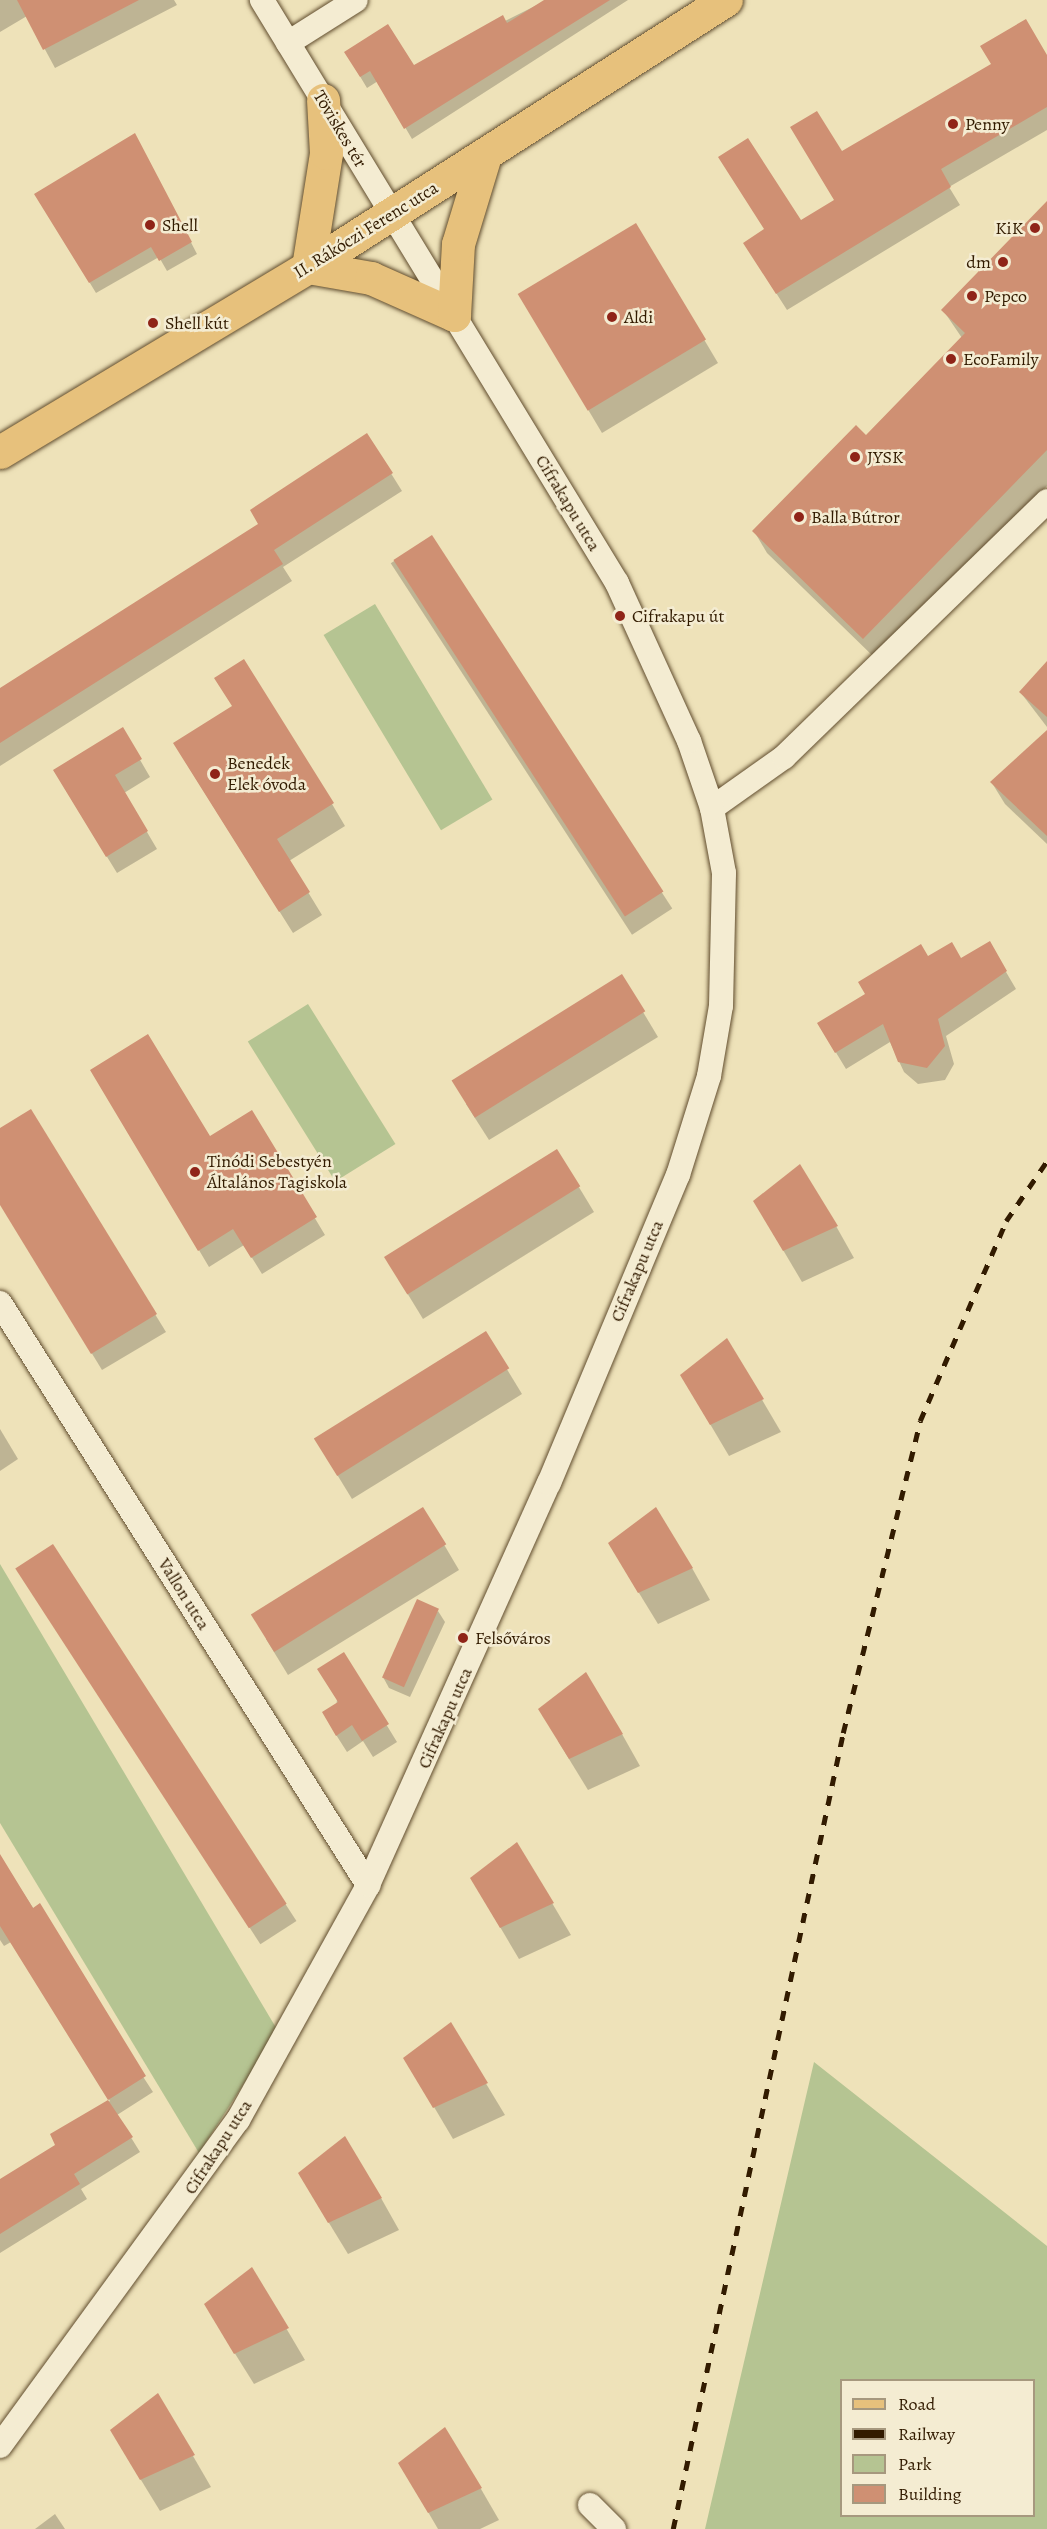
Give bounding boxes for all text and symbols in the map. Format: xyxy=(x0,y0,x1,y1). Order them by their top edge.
street label: Töviskes tér xyxy=(309,87,371,171)
place label: Penny xyxy=(965,113,1010,135)
marker: Penny xyxy=(946,117,960,131)
street label: II. Rákóczi Ferenc utca xyxy=(290,177,442,283)
place label: Shell xyxy=(162,214,198,236)
place label: KiK xyxy=(995,217,1023,239)
marker: Shell xyxy=(143,218,157,232)
marker: KiK xyxy=(1028,221,1042,235)
place label: dm xyxy=(966,251,991,273)
marker: dm xyxy=(996,255,1010,269)
place label: Pepco xyxy=(984,285,1027,307)
marker: Pepco xyxy=(965,289,979,303)
place label: Aldi xyxy=(624,306,653,328)
marker: Aldi xyxy=(605,310,619,324)
place label: Shell kút xyxy=(165,312,229,334)
marker: Shell kút xyxy=(146,316,160,330)
place label: EcoFamily xyxy=(963,348,1038,370)
marker: EcoFamily xyxy=(944,352,958,366)
place label: JYSK xyxy=(867,446,903,468)
marker: JYSK xyxy=(848,450,862,464)
street label: Cifrakapu utca xyxy=(531,451,605,555)
place label: Balla Bútror xyxy=(811,506,900,528)
marker: Balla Bútror xyxy=(792,510,806,524)
place label: Cifrakapu út xyxy=(632,605,724,627)
marker: Cifrakapu út xyxy=(613,609,627,623)
place label: Benedek Elek óvoda xyxy=(227,753,306,795)
marker: Benedek Elek óvoda xyxy=(208,767,222,781)
place label: Tinódi Sebestyén Általános Tagiskola xyxy=(207,1151,347,1194)
marker: Tinódi Sebestyén Általános Tagiskola xyxy=(188,1165,202,1179)
street label: Cifrakapu utca xyxy=(606,1217,668,1325)
street label: Vallon utca xyxy=(153,1554,215,1634)
place label: Felsőváros xyxy=(475,1627,551,1649)
marker: Felsőváros xyxy=(456,1631,470,1645)
street label: Cifrakapu utca xyxy=(413,1664,477,1772)
street label: Cifrakapu utca xyxy=(179,2096,257,2198)
legend xyxy=(840,2379,1035,2517)
text: Road xyxy=(898,2392,935,2416)
text: Railway xyxy=(898,2422,955,2446)
text: Park xyxy=(898,2452,932,2476)
text: Building xyxy=(898,2482,962,2506)

